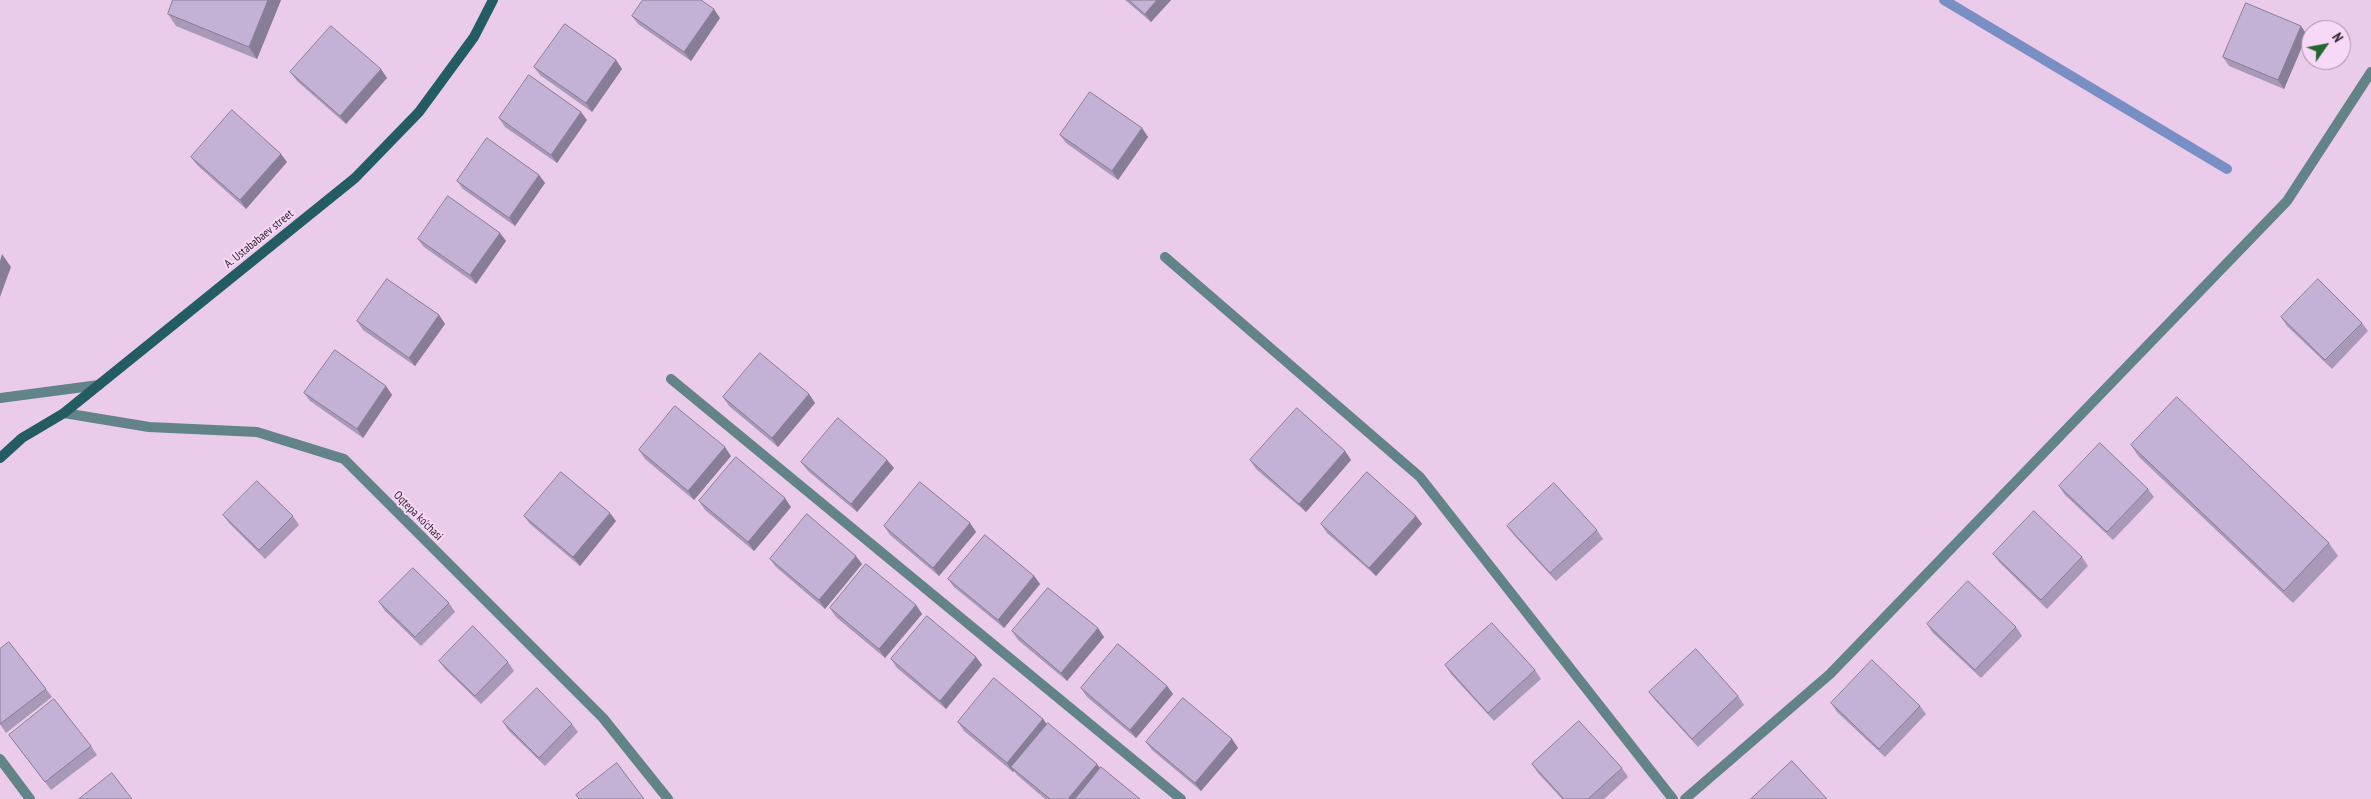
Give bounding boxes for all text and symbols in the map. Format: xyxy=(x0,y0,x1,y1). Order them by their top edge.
north arrow xyxy=(2301,20,2351,70)
text: N xyxy=(2328,29,2347,45)
street label: A. Ustababaev street xyxy=(222,207,296,271)
street label: Oqtepa ko'chasi xyxy=(390,488,446,544)

